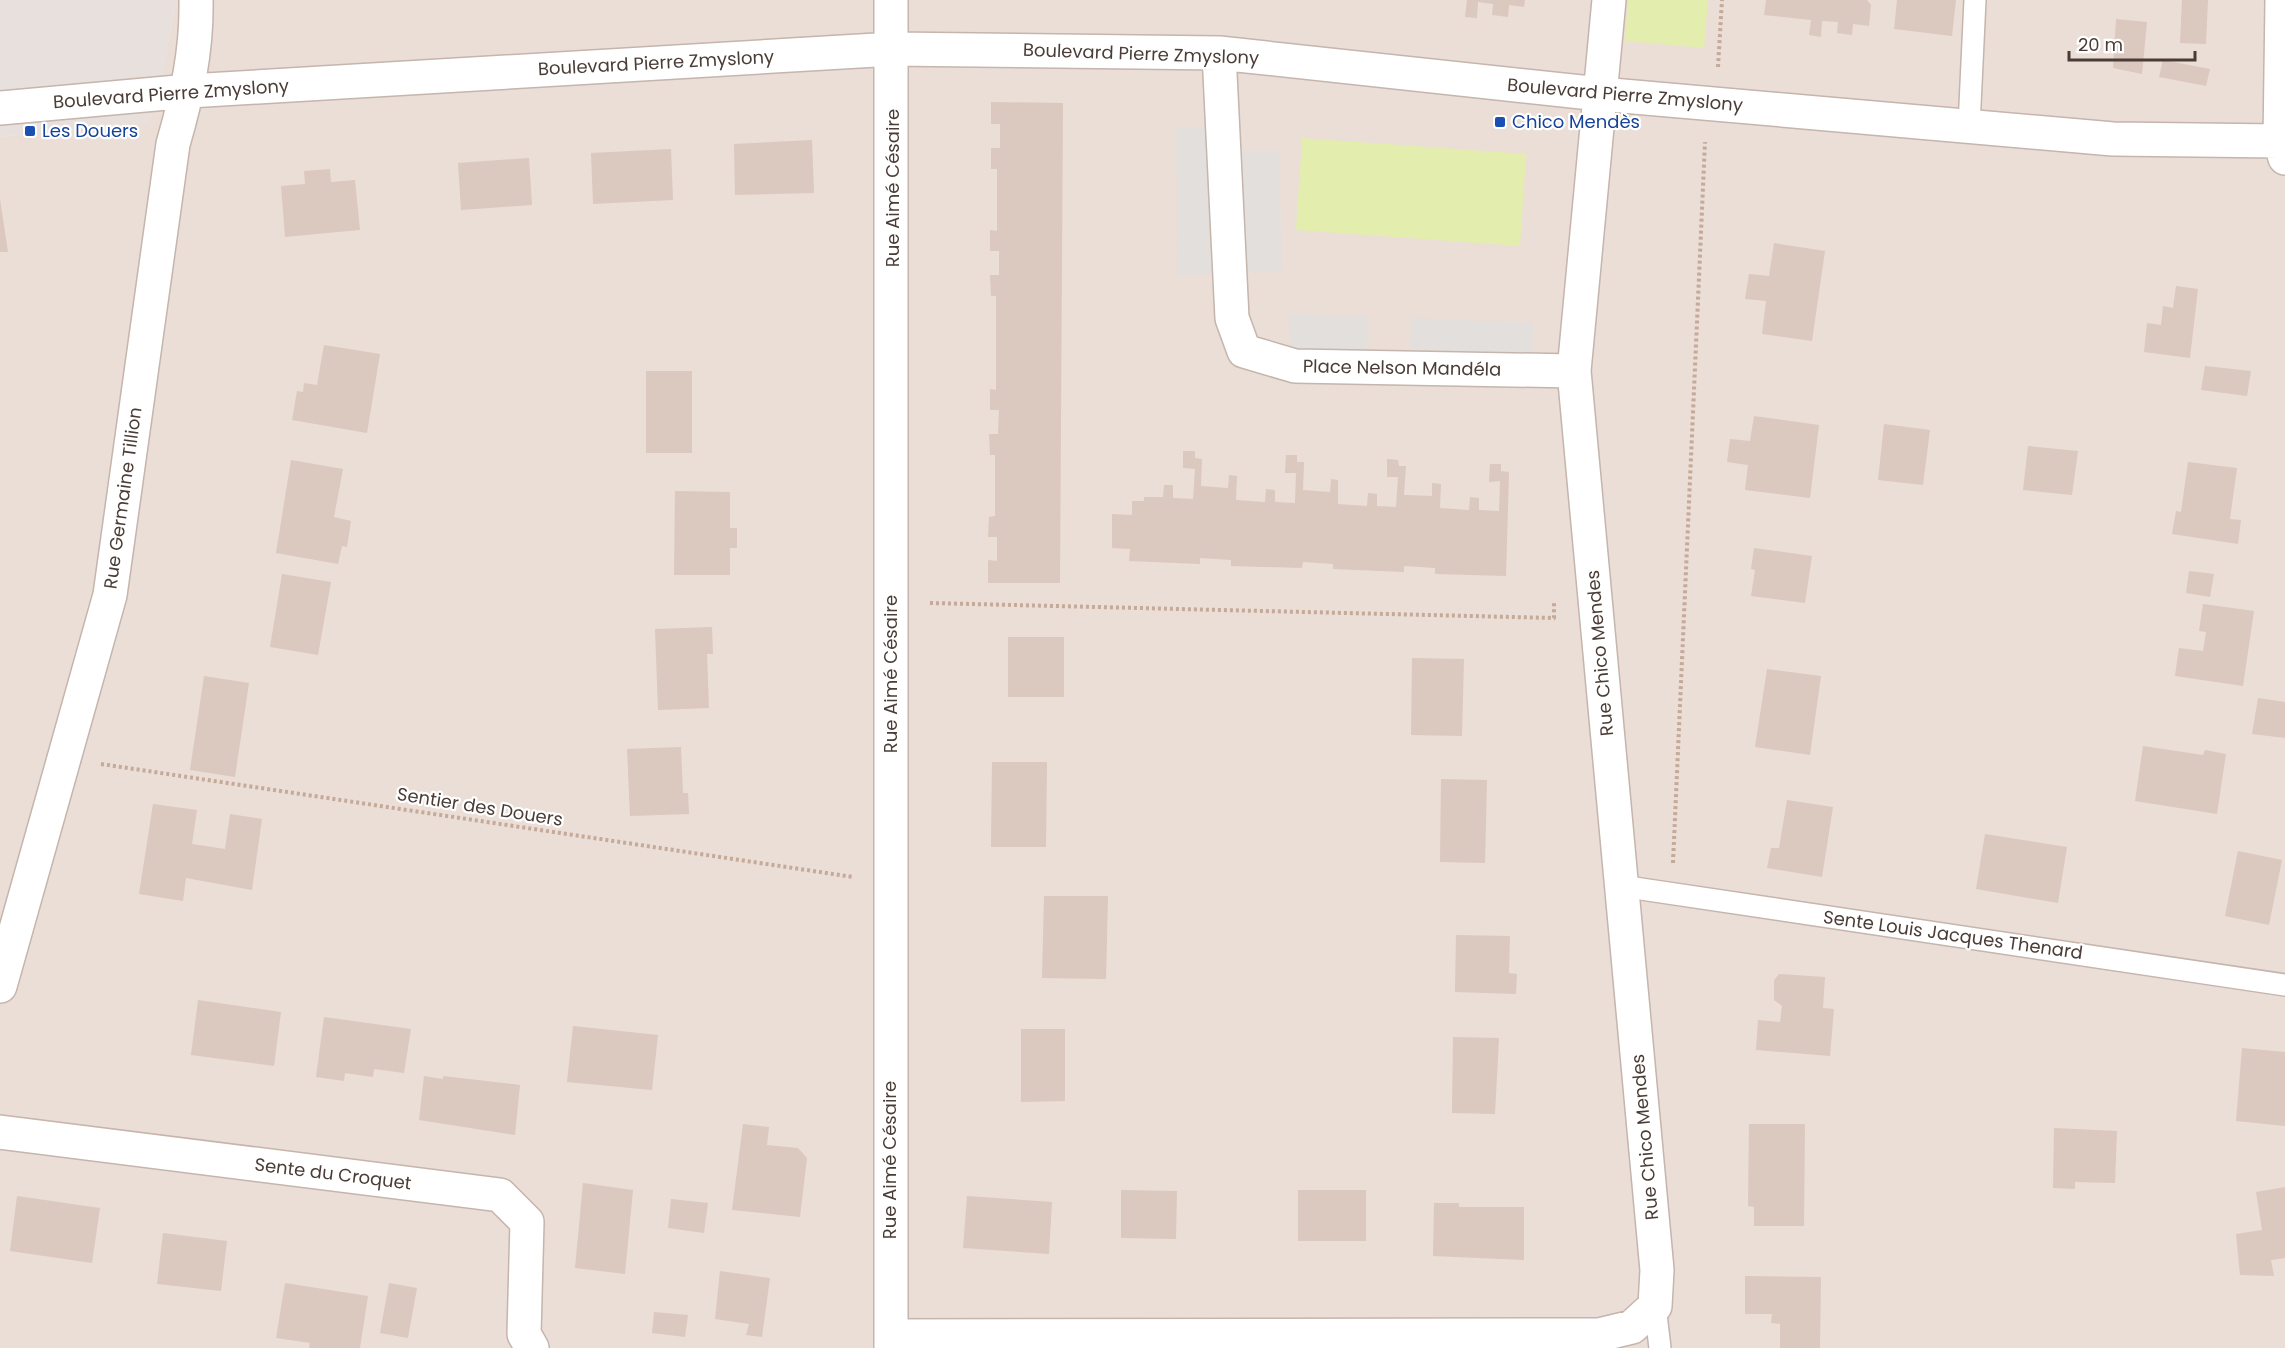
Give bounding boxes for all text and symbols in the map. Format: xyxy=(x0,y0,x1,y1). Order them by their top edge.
scale bar xyxy=(2069,24,2195,62)
text: 20 m xyxy=(2078,32,2123,57)
street label: Boulevard Pierre Zmyslony xyxy=(1022,37,1260,70)
street label: Boulevard Pierre Zmyslony xyxy=(537,44,775,81)
street label: Boulevard Pierre Zmyslony xyxy=(1506,72,1744,117)
street label: Boulevard Pierre Zmyslony xyxy=(52,73,290,114)
street label: Rue Aimé Césaire xyxy=(880,109,905,267)
place label: Chico Mendès xyxy=(1512,109,1640,134)
marker: Chico Mendès xyxy=(1493,115,1507,129)
place label: Les Douers xyxy=(42,118,138,143)
marker: Les Douers xyxy=(23,124,37,138)
street label: Place Nelson Mandéla xyxy=(1303,353,1501,382)
street label: Rue Germaine Tillion xyxy=(97,405,148,590)
street label: Rue Chico Mendes xyxy=(1580,569,1619,737)
street label: Rue Aimé Césaire xyxy=(878,595,903,753)
street label: Sentier des Douers xyxy=(395,781,565,832)
street label: Sente Louis Jacques Thenard xyxy=(1822,904,2084,965)
street label: Rue Chico Mendes xyxy=(1625,1053,1664,1221)
street label: Rue Aimé Césaire xyxy=(877,1081,902,1239)
street label: Sente du Croquet xyxy=(253,1151,413,1196)

